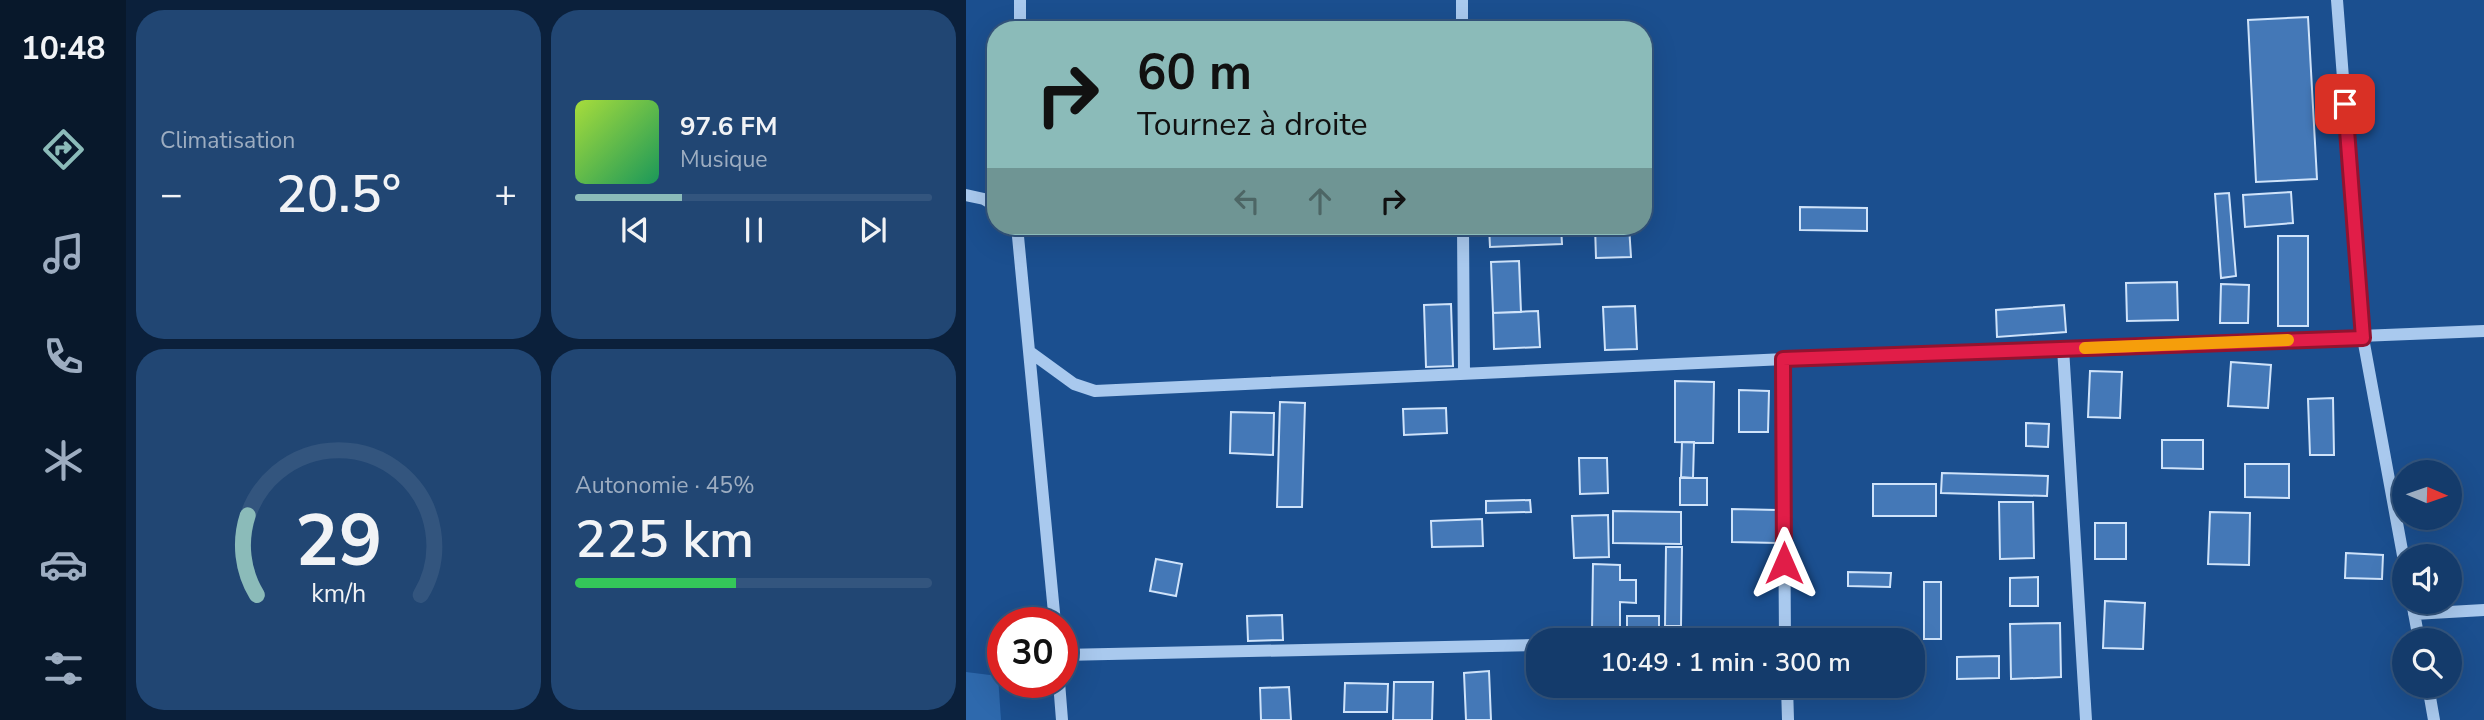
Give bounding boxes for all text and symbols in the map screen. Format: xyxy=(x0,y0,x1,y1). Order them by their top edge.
text: 10:48 xyxy=(21,27,105,70)
text: 60 m xyxy=(1137,39,1252,106)
icon: right xyxy=(1022,49,1113,140)
pin xyxy=(2315,74,2375,134)
icon: arrive xyxy=(2326,85,2364,123)
text: Tournez à droite xyxy=(1137,103,1368,146)
text: 97.6 FM xyxy=(680,109,777,144)
icon: directions xyxy=(39,125,88,174)
text: Climatisation xyxy=(160,125,295,156)
text: Musique xyxy=(680,144,768,175)
text: 20.5° xyxy=(276,159,401,230)
text: − xyxy=(160,169,183,220)
text: + xyxy=(494,169,517,220)
icon: left xyxy=(1228,182,1266,220)
icon: ahead xyxy=(1301,182,1339,220)
icon: right xyxy=(1374,182,1412,220)
icon: previous xyxy=(616,211,654,249)
icon: pause xyxy=(735,211,773,249)
icon: next xyxy=(854,211,892,249)
icon: music xyxy=(39,229,88,278)
icon: phone xyxy=(39,332,88,381)
icon: climate xyxy=(39,436,88,485)
north arrow xyxy=(2392,460,2462,530)
map controls xyxy=(2392,460,2462,698)
text: Autonomie · 45% xyxy=(575,470,755,501)
text: 29 xyxy=(295,492,382,592)
text: 225 km xyxy=(575,504,754,575)
position arrow xyxy=(1747,526,1821,600)
icon: car xyxy=(39,540,88,589)
button: sound xyxy=(2392,544,2462,614)
text: km/h xyxy=(311,577,366,611)
speed limit sign: 30 xyxy=(987,607,1078,698)
button: search xyxy=(2392,628,2462,698)
icon: filters xyxy=(39,644,88,693)
text: 10:49 · 1 min · 300 m xyxy=(1600,645,1851,680)

